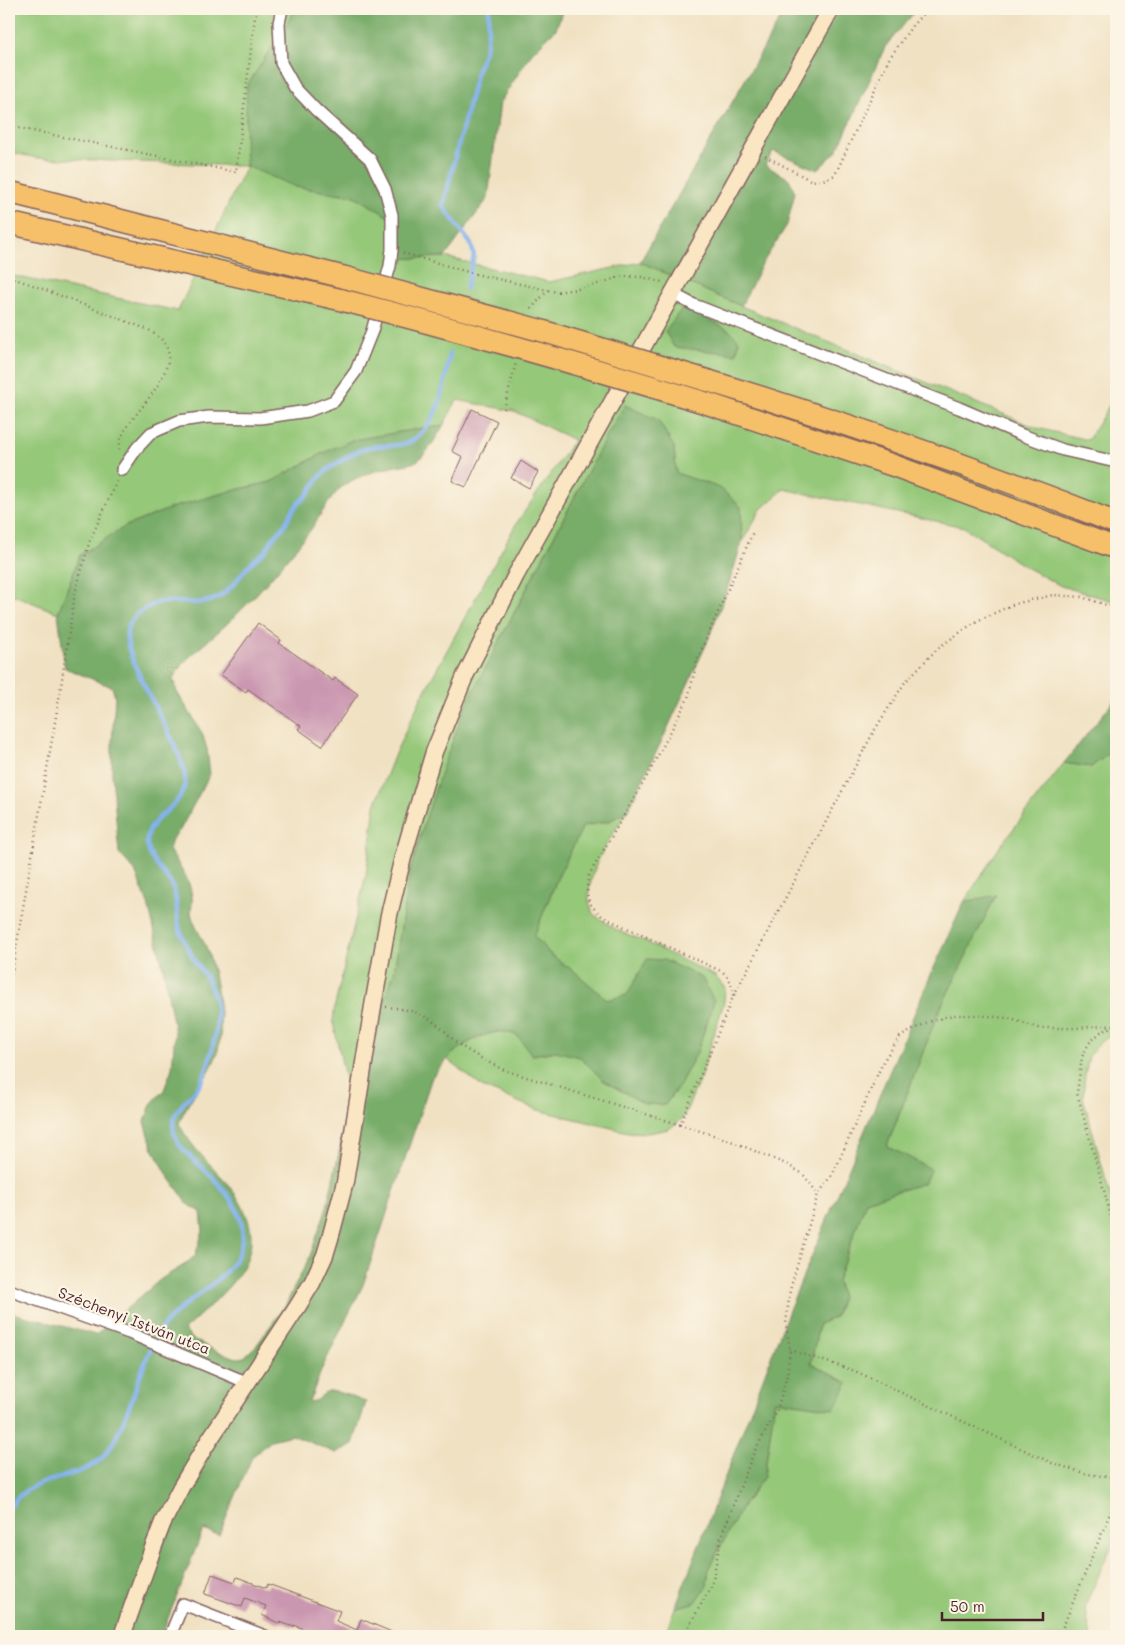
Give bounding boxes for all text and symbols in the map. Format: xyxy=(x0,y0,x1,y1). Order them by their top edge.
street label: Széchenyi István utca xyxy=(55,1282,213,1358)
scale bar xyxy=(942,1590,1044,1622)
text: 50 m xyxy=(950,1596,985,1616)

